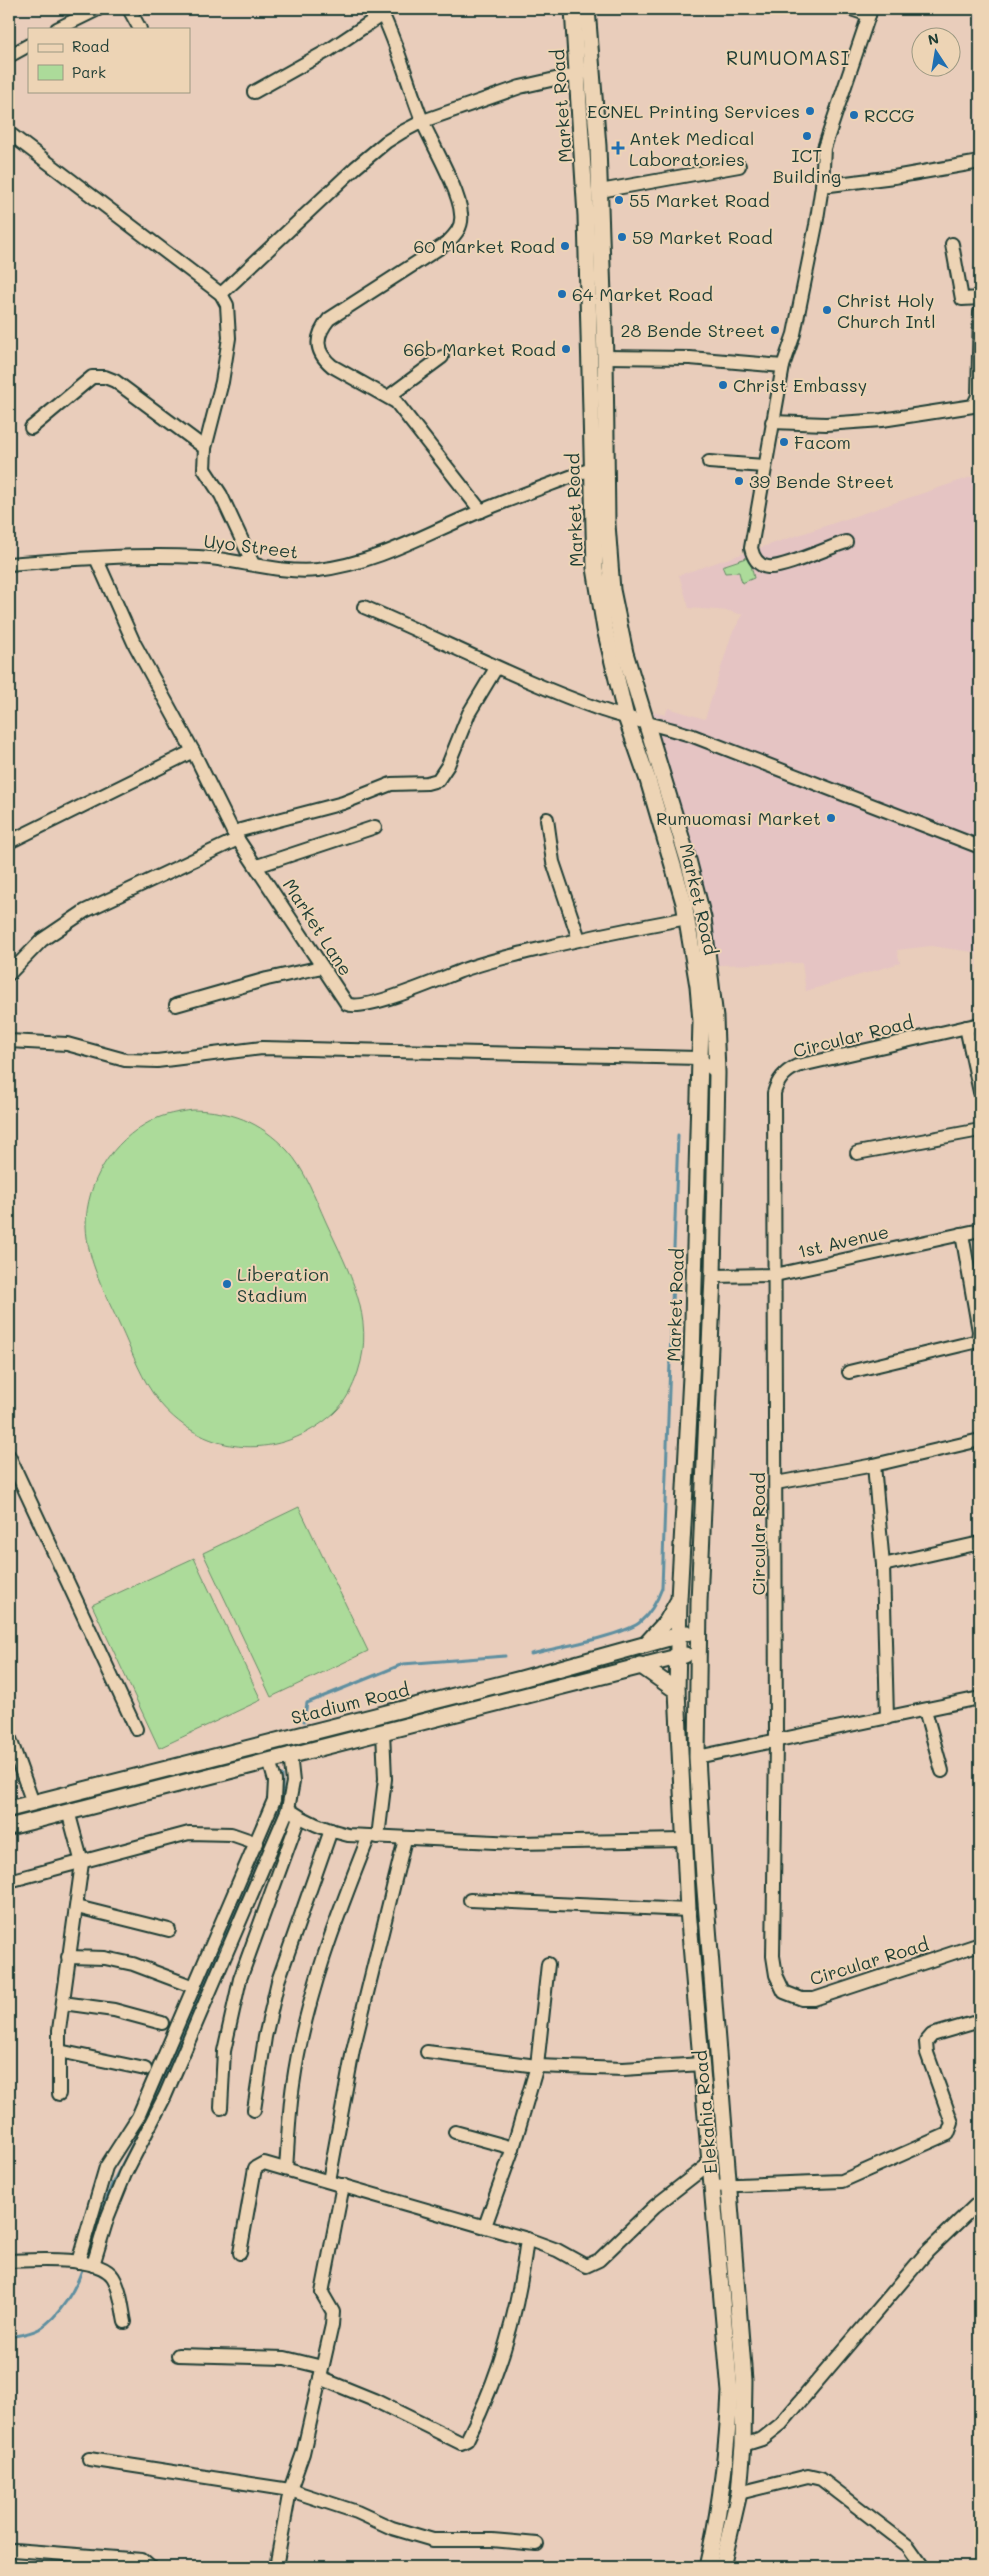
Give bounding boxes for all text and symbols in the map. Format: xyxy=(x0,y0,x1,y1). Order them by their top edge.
legend xyxy=(28,28,190,92)
north arrow xyxy=(912,28,962,78)
text: N xyxy=(926,28,940,49)
text: Road xyxy=(72,36,109,56)
district label: RUMUOMASI xyxy=(726,45,850,70)
street label: Market Road xyxy=(545,48,577,164)
text: Park xyxy=(72,62,106,82)
place label: ECNEL Printing Services xyxy=(587,99,800,123)
place label: RCCG xyxy=(864,103,915,127)
marker: ECNEL Printing Services xyxy=(804,105,816,117)
marker: RCCG xyxy=(848,109,860,121)
place label: Antek Medical Laboratories xyxy=(629,126,755,171)
marker: ICT Building xyxy=(801,130,813,142)
marker: Antek Medical Laboratories xyxy=(611,141,625,155)
place label: ICT Building xyxy=(773,143,841,188)
place label: 55 Market Road xyxy=(629,188,770,212)
marker: 55 Market Road xyxy=(613,194,625,206)
place label: 59 Market Road xyxy=(632,225,773,249)
marker: 59 Market Road xyxy=(616,231,628,243)
place label: 60 Market Road xyxy=(413,234,555,258)
marker: 60 Market Road xyxy=(559,240,571,252)
place label: 64 Market Road xyxy=(572,282,713,306)
marker: 64 Market Road xyxy=(556,288,568,300)
place label: Christ Holy Church Intl xyxy=(837,288,936,333)
marker: Christ Holy Church Intl xyxy=(821,304,833,316)
place label: 28 Bende Street xyxy=(620,318,765,342)
marker: 28 Bende Street xyxy=(769,324,781,336)
place label: 66b Market Road xyxy=(403,337,556,361)
marker: 66b Market Road xyxy=(560,343,572,355)
place label: Christ Embassy xyxy=(733,373,867,397)
marker: Christ Embassy xyxy=(717,379,729,391)
place label: Facom xyxy=(794,430,851,454)
marker: Facom xyxy=(778,436,790,448)
street label: Market Road xyxy=(560,453,588,567)
place label: 39 Bende Street xyxy=(749,469,894,493)
marker: 39 Bende Street xyxy=(733,475,745,487)
street label: Uyo Street xyxy=(202,528,300,564)
place label: Rumuomasi Market xyxy=(656,806,821,830)
marker: Rumuomasi Market xyxy=(825,812,837,824)
street label: Market Road xyxy=(675,841,723,957)
street label: Market Lane xyxy=(278,874,358,980)
street label: Circular Road xyxy=(790,1009,916,1063)
street label: 1st Avenue xyxy=(795,1219,891,1263)
street label: Market Road xyxy=(661,1248,689,1362)
place label: Liberation Stadium xyxy=(237,1262,329,1307)
marker: Liberation Stadium xyxy=(221,1278,233,1290)
street label: Circular Road xyxy=(746,1472,770,1596)
street label: Stadium Road xyxy=(288,1677,412,1729)
street label: Circular Road xyxy=(807,1932,931,1990)
street label: Elekahia Road xyxy=(688,2049,722,2175)

